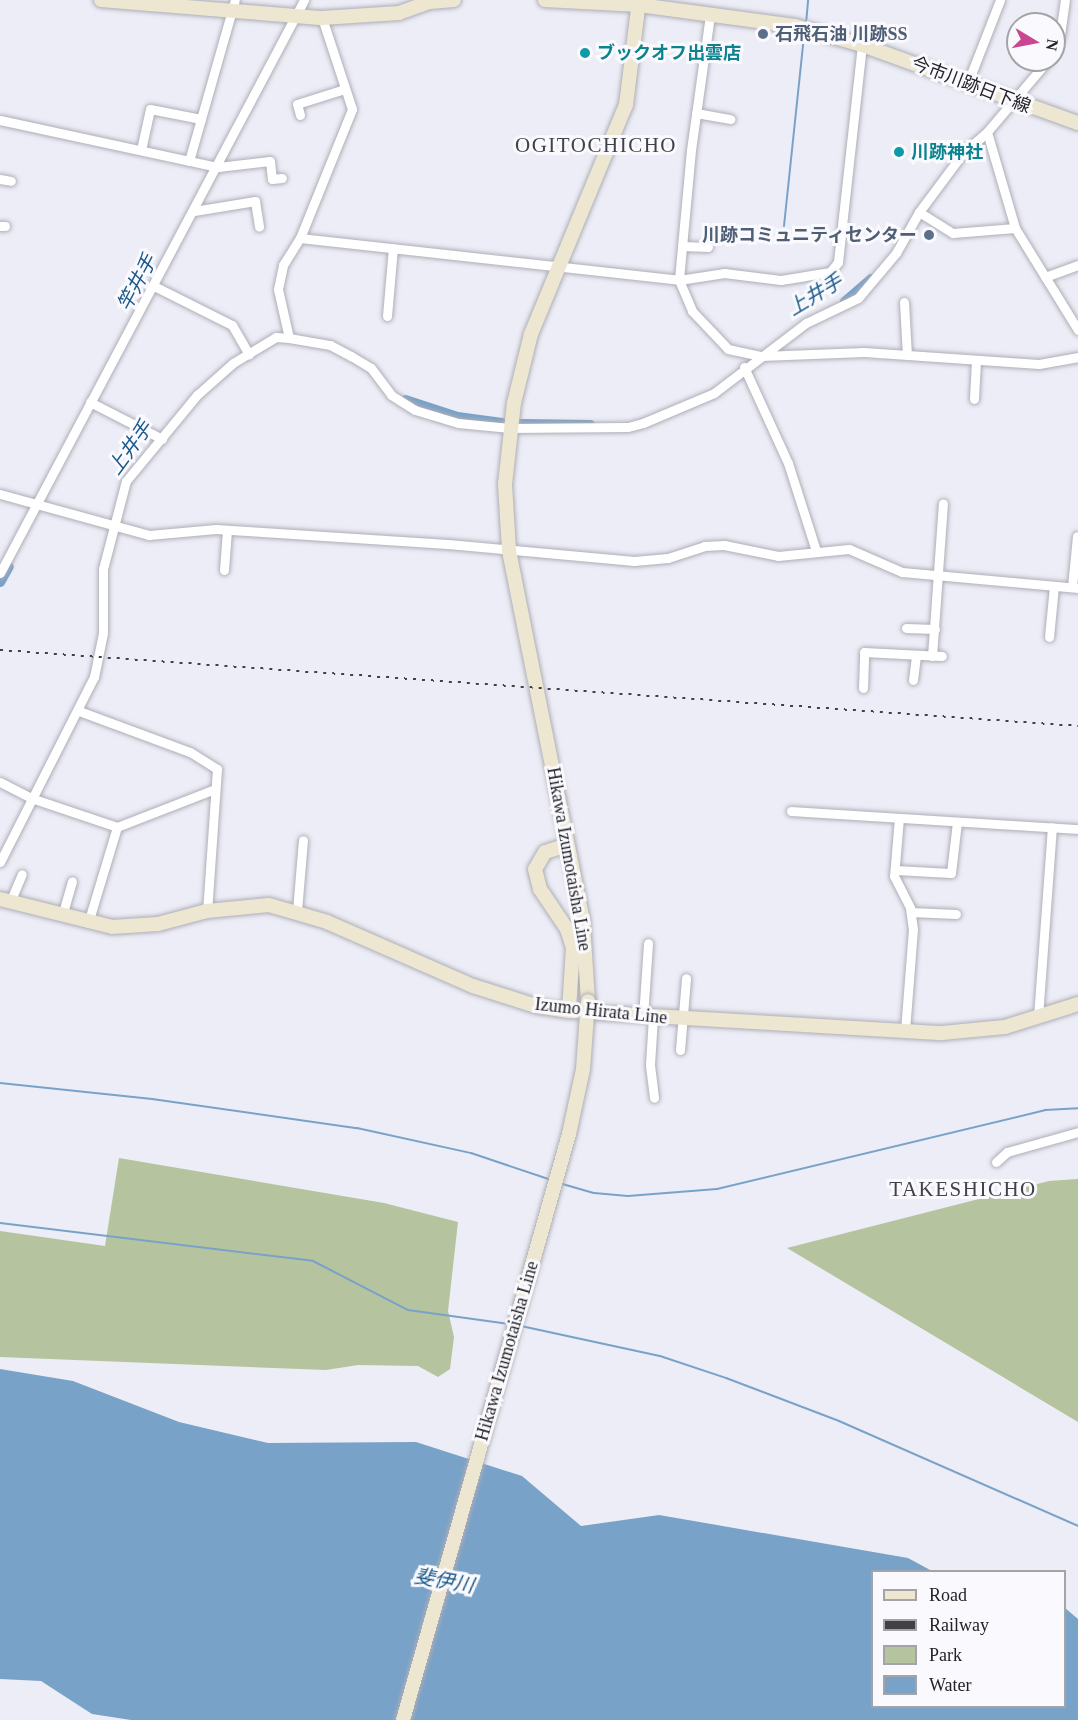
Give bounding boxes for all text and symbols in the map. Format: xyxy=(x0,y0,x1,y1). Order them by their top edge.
north arrow xyxy=(1006,12,1066,72)
place label: 石飛石油 川跡SS xyxy=(775,23,908,45)
marker: 石飛石油 川跡SS xyxy=(756,27,770,41)
text: N xyxy=(1043,38,1062,52)
place label: ブックオフ出雲店 xyxy=(597,42,741,64)
marker: ブックオフ出雲店 xyxy=(578,46,592,60)
street label: 今市川跡日下線 xyxy=(908,52,1034,118)
district label: OGITOCHICHO xyxy=(515,132,677,158)
place label: 川跡神社 xyxy=(911,141,983,163)
marker: 川跡神社 xyxy=(892,145,906,159)
place label: 川跡コミュニティセンター xyxy=(701,224,917,246)
marker: 川跡コミュニティセンター xyxy=(922,228,936,242)
water label: 竿井手 xyxy=(112,251,162,315)
water label: 上井手 xyxy=(783,269,847,321)
water label: 上井手 xyxy=(103,417,157,479)
street label: Hikawa Izumotaisha Line xyxy=(542,766,596,952)
street label: Izumo Hirata Line xyxy=(534,993,668,1029)
district label: TAKESHICHO xyxy=(889,1176,1037,1202)
street label: Hikawa Izumotaisha Line xyxy=(471,1259,543,1443)
water label: 斐伊川 xyxy=(412,1564,476,1598)
legend xyxy=(871,1570,1066,1708)
text: Road xyxy=(929,1585,967,1605)
text: Railway xyxy=(929,1615,989,1635)
text: Park xyxy=(929,1645,962,1665)
text: Water xyxy=(929,1675,972,1695)

